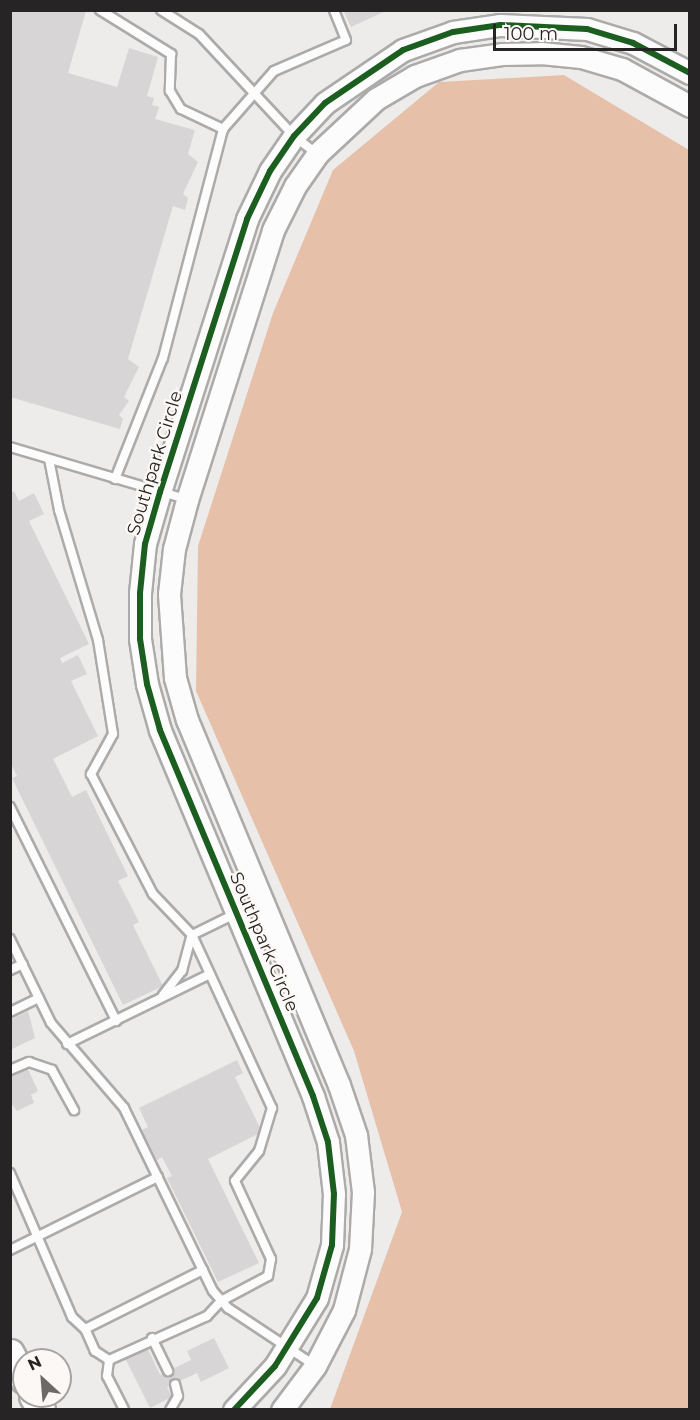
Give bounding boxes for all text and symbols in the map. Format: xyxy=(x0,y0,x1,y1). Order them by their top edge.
scale bar xyxy=(496,12,680,50)
text: 100 m xyxy=(504,23,558,45)
street label: Southpark Circle xyxy=(123,388,187,538)
street label: Southpark Circle xyxy=(225,869,303,1015)
north arrow xyxy=(12,1348,72,1408)
text: N xyxy=(25,1352,45,1375)

